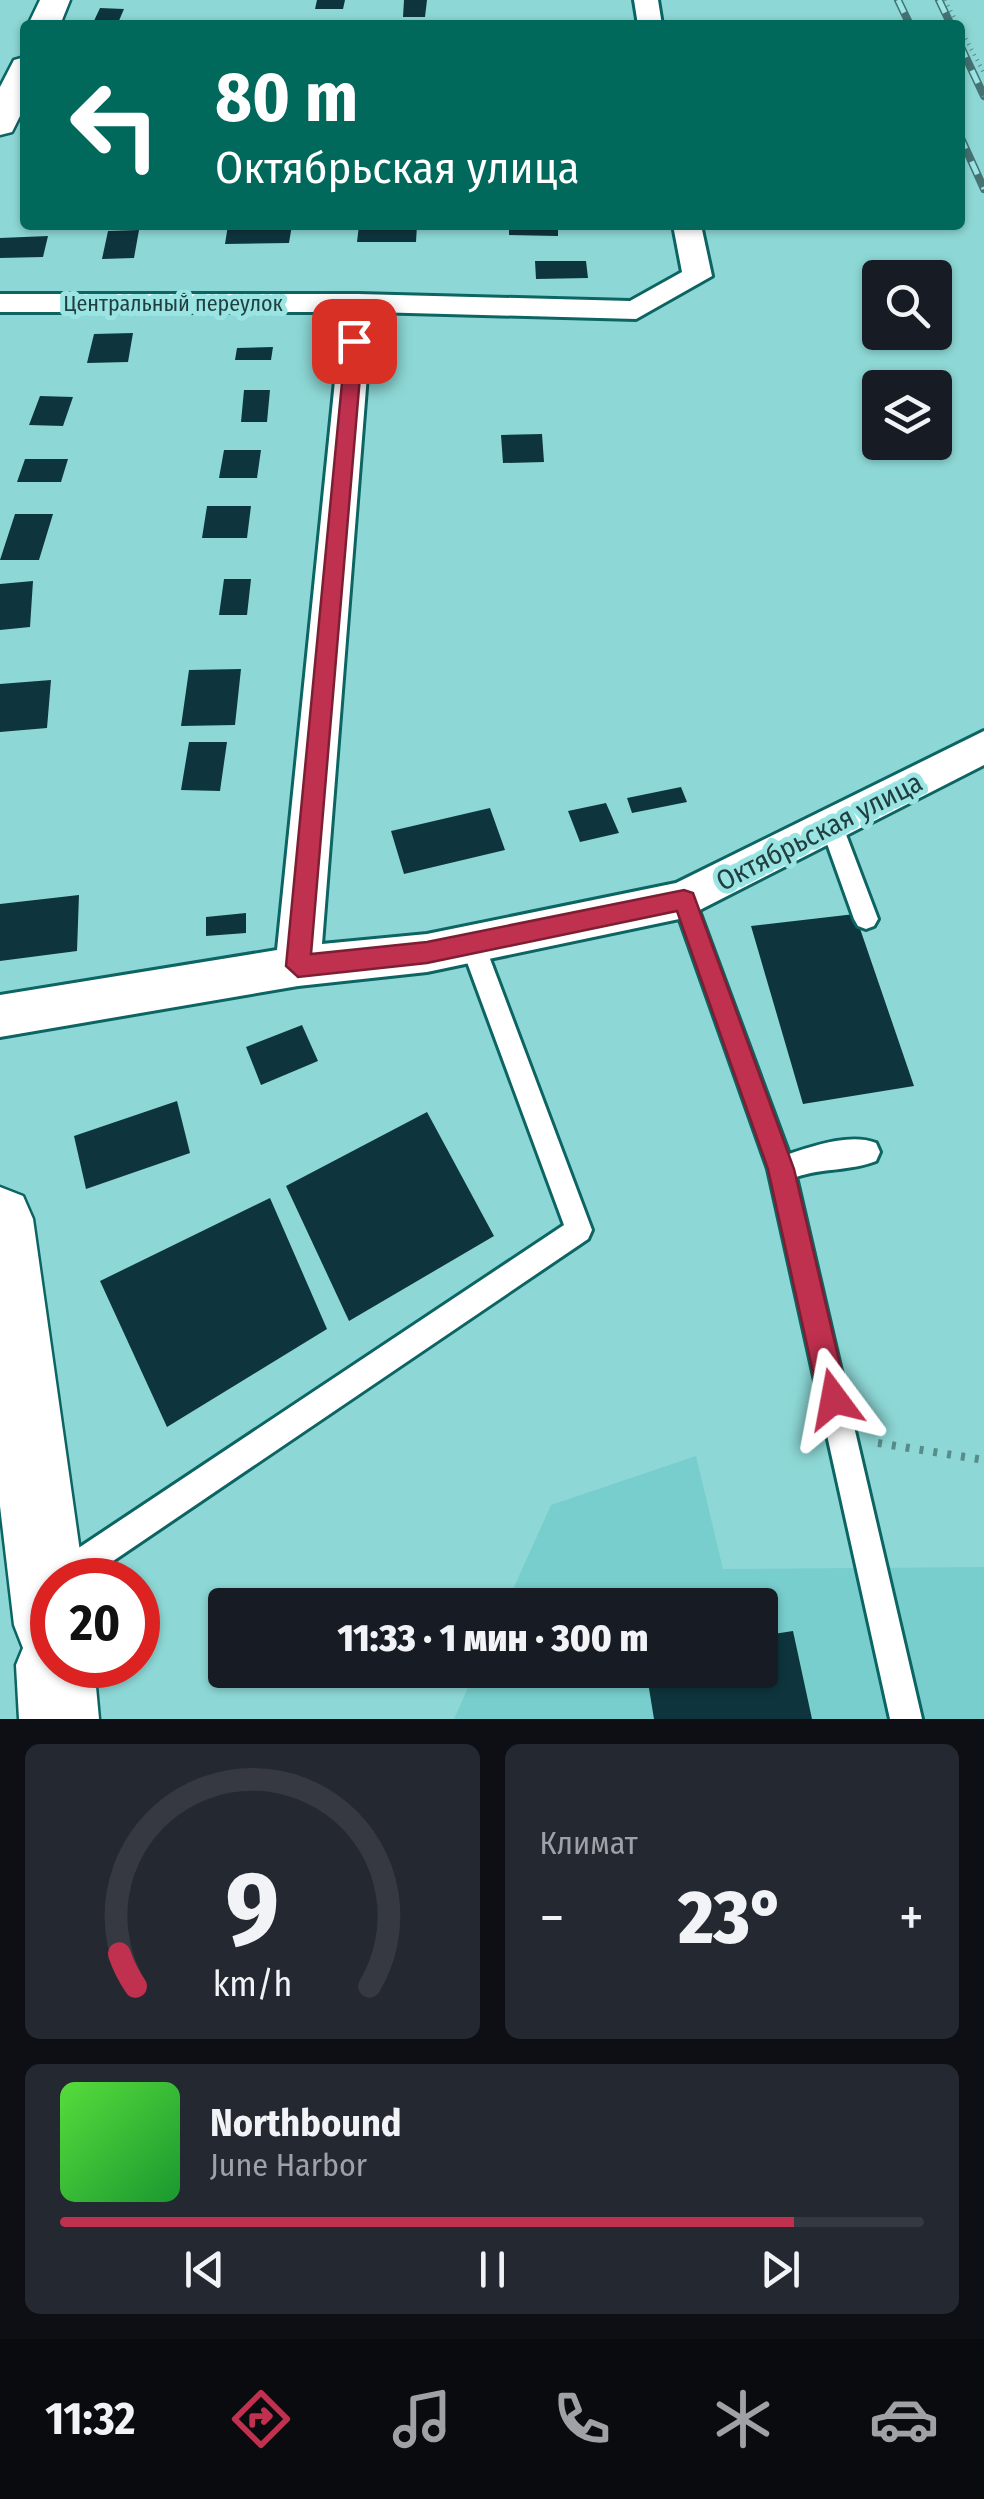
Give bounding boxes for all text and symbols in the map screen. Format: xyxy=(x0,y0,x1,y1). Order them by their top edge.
text: 80 m xyxy=(215,56,358,140)
icon: left xyxy=(50,60,180,190)
text: Октябрьская улица xyxy=(215,141,580,195)
map controls xyxy=(862,260,952,460)
button: search xyxy=(862,260,952,350)
street label: Центральный переулок xyxy=(63,290,284,317)
pin xyxy=(312,299,397,384)
icon: arrive xyxy=(327,314,382,369)
button: layers xyxy=(862,370,952,460)
street label: Октябрьская улица xyxy=(711,765,928,898)
position arrow xyxy=(782,1347,886,1451)
speed limit sign: 20 xyxy=(30,1558,160,1688)
text: 11:33 · 1 мин · 300 m xyxy=(338,1615,648,1661)
text: Климат xyxy=(540,1824,638,1862)
text: 9 xyxy=(225,1847,279,1972)
text: 23° xyxy=(679,1873,785,1963)
text: − xyxy=(540,1885,564,1951)
text: + xyxy=(899,1885,924,1951)
text: km/h xyxy=(212,1963,292,2005)
text: Northbound xyxy=(210,2100,402,2146)
text: June Harbor xyxy=(210,2146,367,2184)
icon: previous xyxy=(177,2242,232,2297)
icon: pause xyxy=(465,2242,520,2297)
icon: next xyxy=(753,2242,808,2297)
icon: directions xyxy=(226,2384,296,2454)
icon: music xyxy=(387,2384,457,2454)
icon: phone xyxy=(547,2384,617,2454)
icon: climate xyxy=(708,2384,778,2454)
icon: car xyxy=(869,2384,939,2454)
text: 11:32 xyxy=(45,2392,135,2446)

